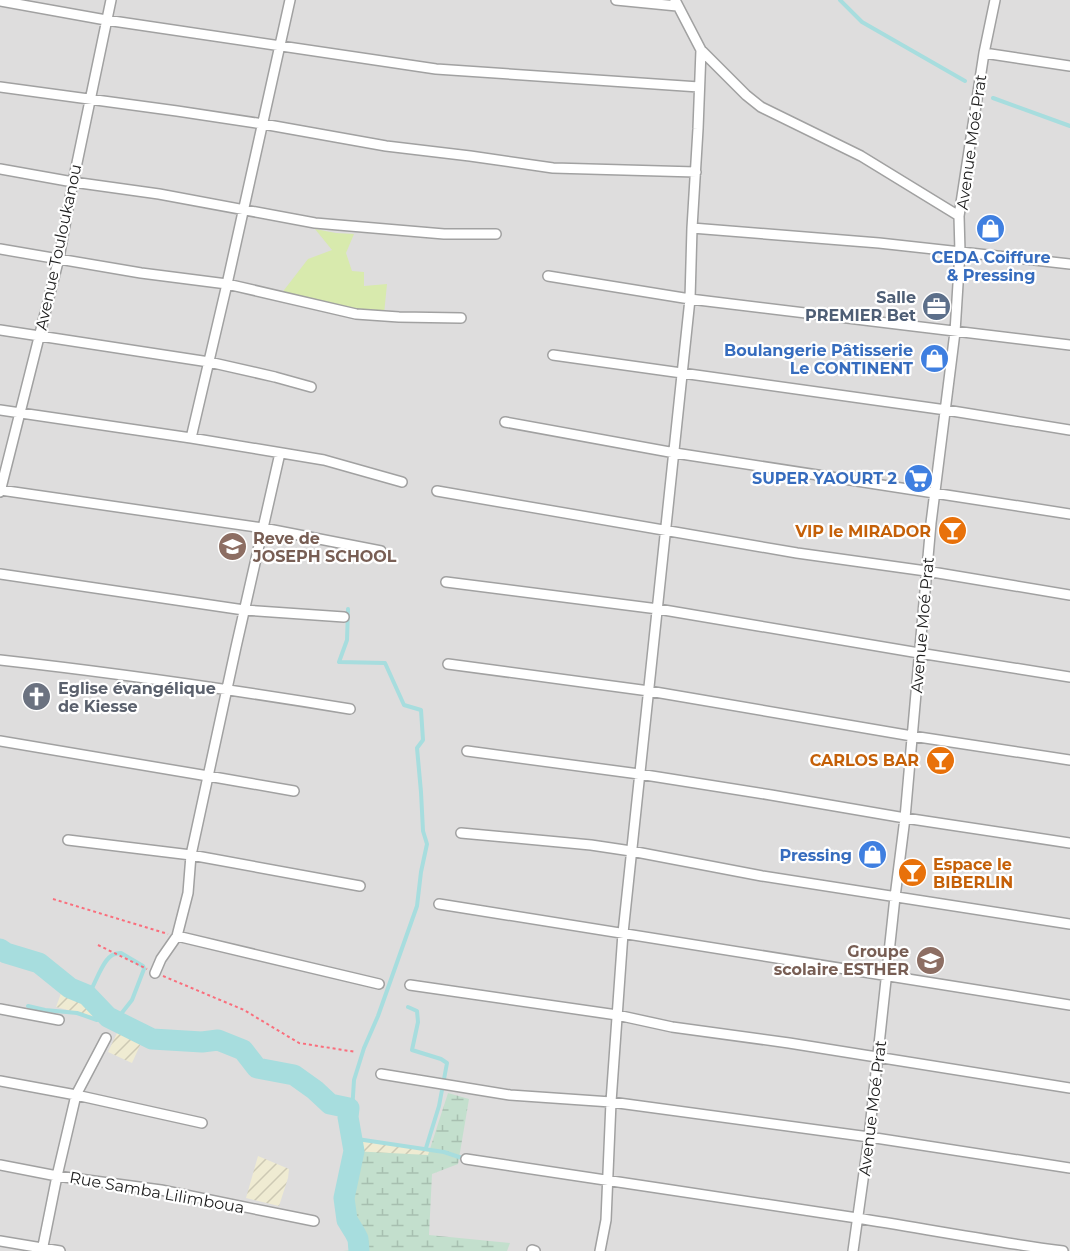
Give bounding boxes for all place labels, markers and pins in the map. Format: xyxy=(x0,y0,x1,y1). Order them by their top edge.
shop icon: CEDA Coiffure & Pressing xyxy=(975,213,1007,245)
place label: CEDA Coiffure & Pressing xyxy=(931,248,1051,285)
place label: Salle PREMIER Bet xyxy=(805,288,916,325)
office icon: Salle PREMIER Bet xyxy=(921,290,953,322)
place label: Boulangerie Pâtisserie Le CONTINENT xyxy=(724,341,913,378)
shop icon: Boulangerie Pâtisserie Le CONTINENT xyxy=(918,343,950,375)
supermarket icon: SUPER YAOURT 2 xyxy=(902,462,934,494)
place label: SUPER YAOURT 2 xyxy=(752,469,897,488)
bar icon: VIP le MIRADOR xyxy=(936,515,968,547)
place label: VIP le MIRADOR xyxy=(794,522,931,541)
place label: Reve de JOSEPH SCHOOL xyxy=(252,529,397,566)
school or university icon: Reve de JOSEPH SCHOOL xyxy=(216,531,248,563)
place label: Eglise évangélique de Kiesse xyxy=(58,679,216,716)
church icon: Eglise évangélique de Kiesse xyxy=(21,681,53,713)
bar icon: CARLOS BAR xyxy=(924,744,956,776)
place label: CARLOS BAR xyxy=(810,751,919,770)
shop icon: Pressing xyxy=(857,839,889,871)
place label: Pressing xyxy=(779,846,852,865)
place label: Espace le BIBERLIN xyxy=(933,855,1013,892)
bar icon: Espace le BIBERLIN xyxy=(896,857,928,889)
place label: Groupe scolaire ESTHER xyxy=(774,942,909,979)
school or university icon: Groupe scolaire ESTHER xyxy=(914,944,946,976)

